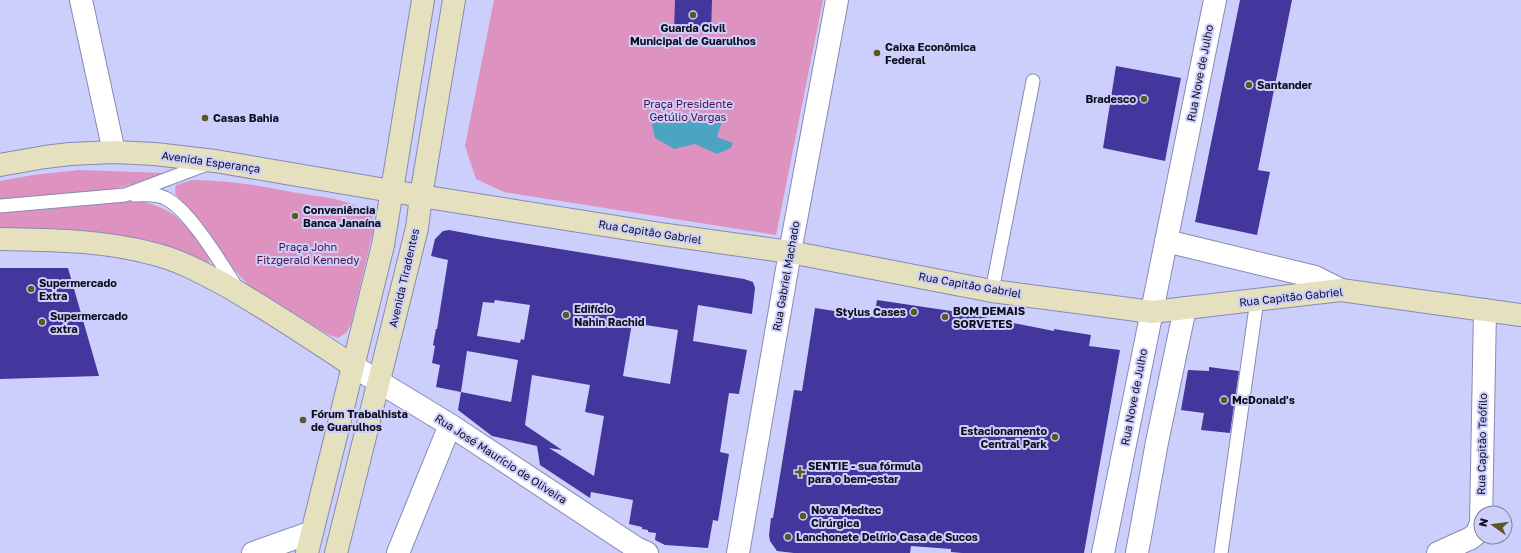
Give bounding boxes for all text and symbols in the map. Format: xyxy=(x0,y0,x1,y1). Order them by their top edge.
marker: Guarda Civil Municipal de Guarulhos xyxy=(688,10,698,20)
place label: Guarda Civil Municipal de Guarulhos xyxy=(630,21,756,47)
street label: Rua Nove de Julho xyxy=(1184,23,1215,122)
place label: Caixa Econômica Federal xyxy=(885,40,976,66)
marker: Caixa Econômica Federal xyxy=(872,48,882,58)
place label: Santander xyxy=(1257,78,1313,91)
marker: Santander xyxy=(1244,80,1254,90)
place label: Bradesco xyxy=(1085,92,1136,105)
marker: Bradesco xyxy=(1139,94,1149,104)
park label: Praça Presidente Getúlio Vargas xyxy=(643,97,733,123)
place label: Casas Bahia xyxy=(213,111,279,124)
marker: Casas Bahia xyxy=(200,113,210,123)
street label: Avenida Esperança xyxy=(161,148,261,175)
place label: Conveniência Banca Janaína xyxy=(303,203,381,229)
marker: Conveniência Banca Janaína xyxy=(290,211,300,221)
street label: Rua Capitão Gabriel xyxy=(598,217,703,246)
street label: Rua Gabriel Machado xyxy=(769,219,802,332)
street label: Avenida Tiradentes xyxy=(386,227,421,329)
park label: Praça John Fitzgerald Kennedy xyxy=(257,240,359,266)
street label: Rua Capitão Gabriel xyxy=(918,269,1023,300)
place label: Supermercado Extra xyxy=(39,276,117,302)
marker: Supermercado Extra xyxy=(26,284,36,294)
street label: Rua Capitão Gabriel xyxy=(1238,285,1344,308)
place label: Edifício Nahin Rachid xyxy=(574,302,645,328)
place label: BOM DEMAIS SORVETES xyxy=(953,304,1025,330)
place label: Stylus Cases xyxy=(835,305,906,318)
marker: Stylus Cases xyxy=(909,307,919,317)
place label: Supermercado extra xyxy=(50,309,128,335)
marker: Edifício Nahin Rachid xyxy=(561,310,571,320)
marker: BOM DEMAIS SORVETES xyxy=(940,312,950,322)
marker: Supermercado extra xyxy=(37,317,47,327)
street label: Rua Nove de Julho xyxy=(1118,347,1149,446)
place label: McDonald's xyxy=(1232,393,1295,406)
street label: Rua Capitão Teófilo xyxy=(1474,393,1489,495)
marker: McDonald's xyxy=(1219,395,1229,405)
place label: Fórum Trabalhista de Guarulhos xyxy=(311,407,408,433)
street label: Rua José Maurício de Oliveira xyxy=(433,411,570,506)
marker: Fórum Trabalhista de Guarulhos xyxy=(298,415,308,425)
place label: Estacionamento Central Park xyxy=(961,424,1048,450)
marker: Estacionamento Central Park xyxy=(1050,432,1060,442)
place label: SENTIE - sua fórmula para o bem-estar xyxy=(808,459,921,485)
marker: SENTIE - sua fórmula para o bem-estar xyxy=(795,467,805,477)
place label: Nova Medtec Cirúrgica xyxy=(811,503,882,529)
north arrow xyxy=(1473,505,1513,545)
marker: Nova Medtec Cirúrgica xyxy=(798,511,808,521)
text: N xyxy=(1475,517,1490,528)
place label: Lanchonete Delírio Casa de Sucos xyxy=(796,530,978,543)
marker: Lanchonete Delírio Casa de Sucos xyxy=(783,532,793,542)

